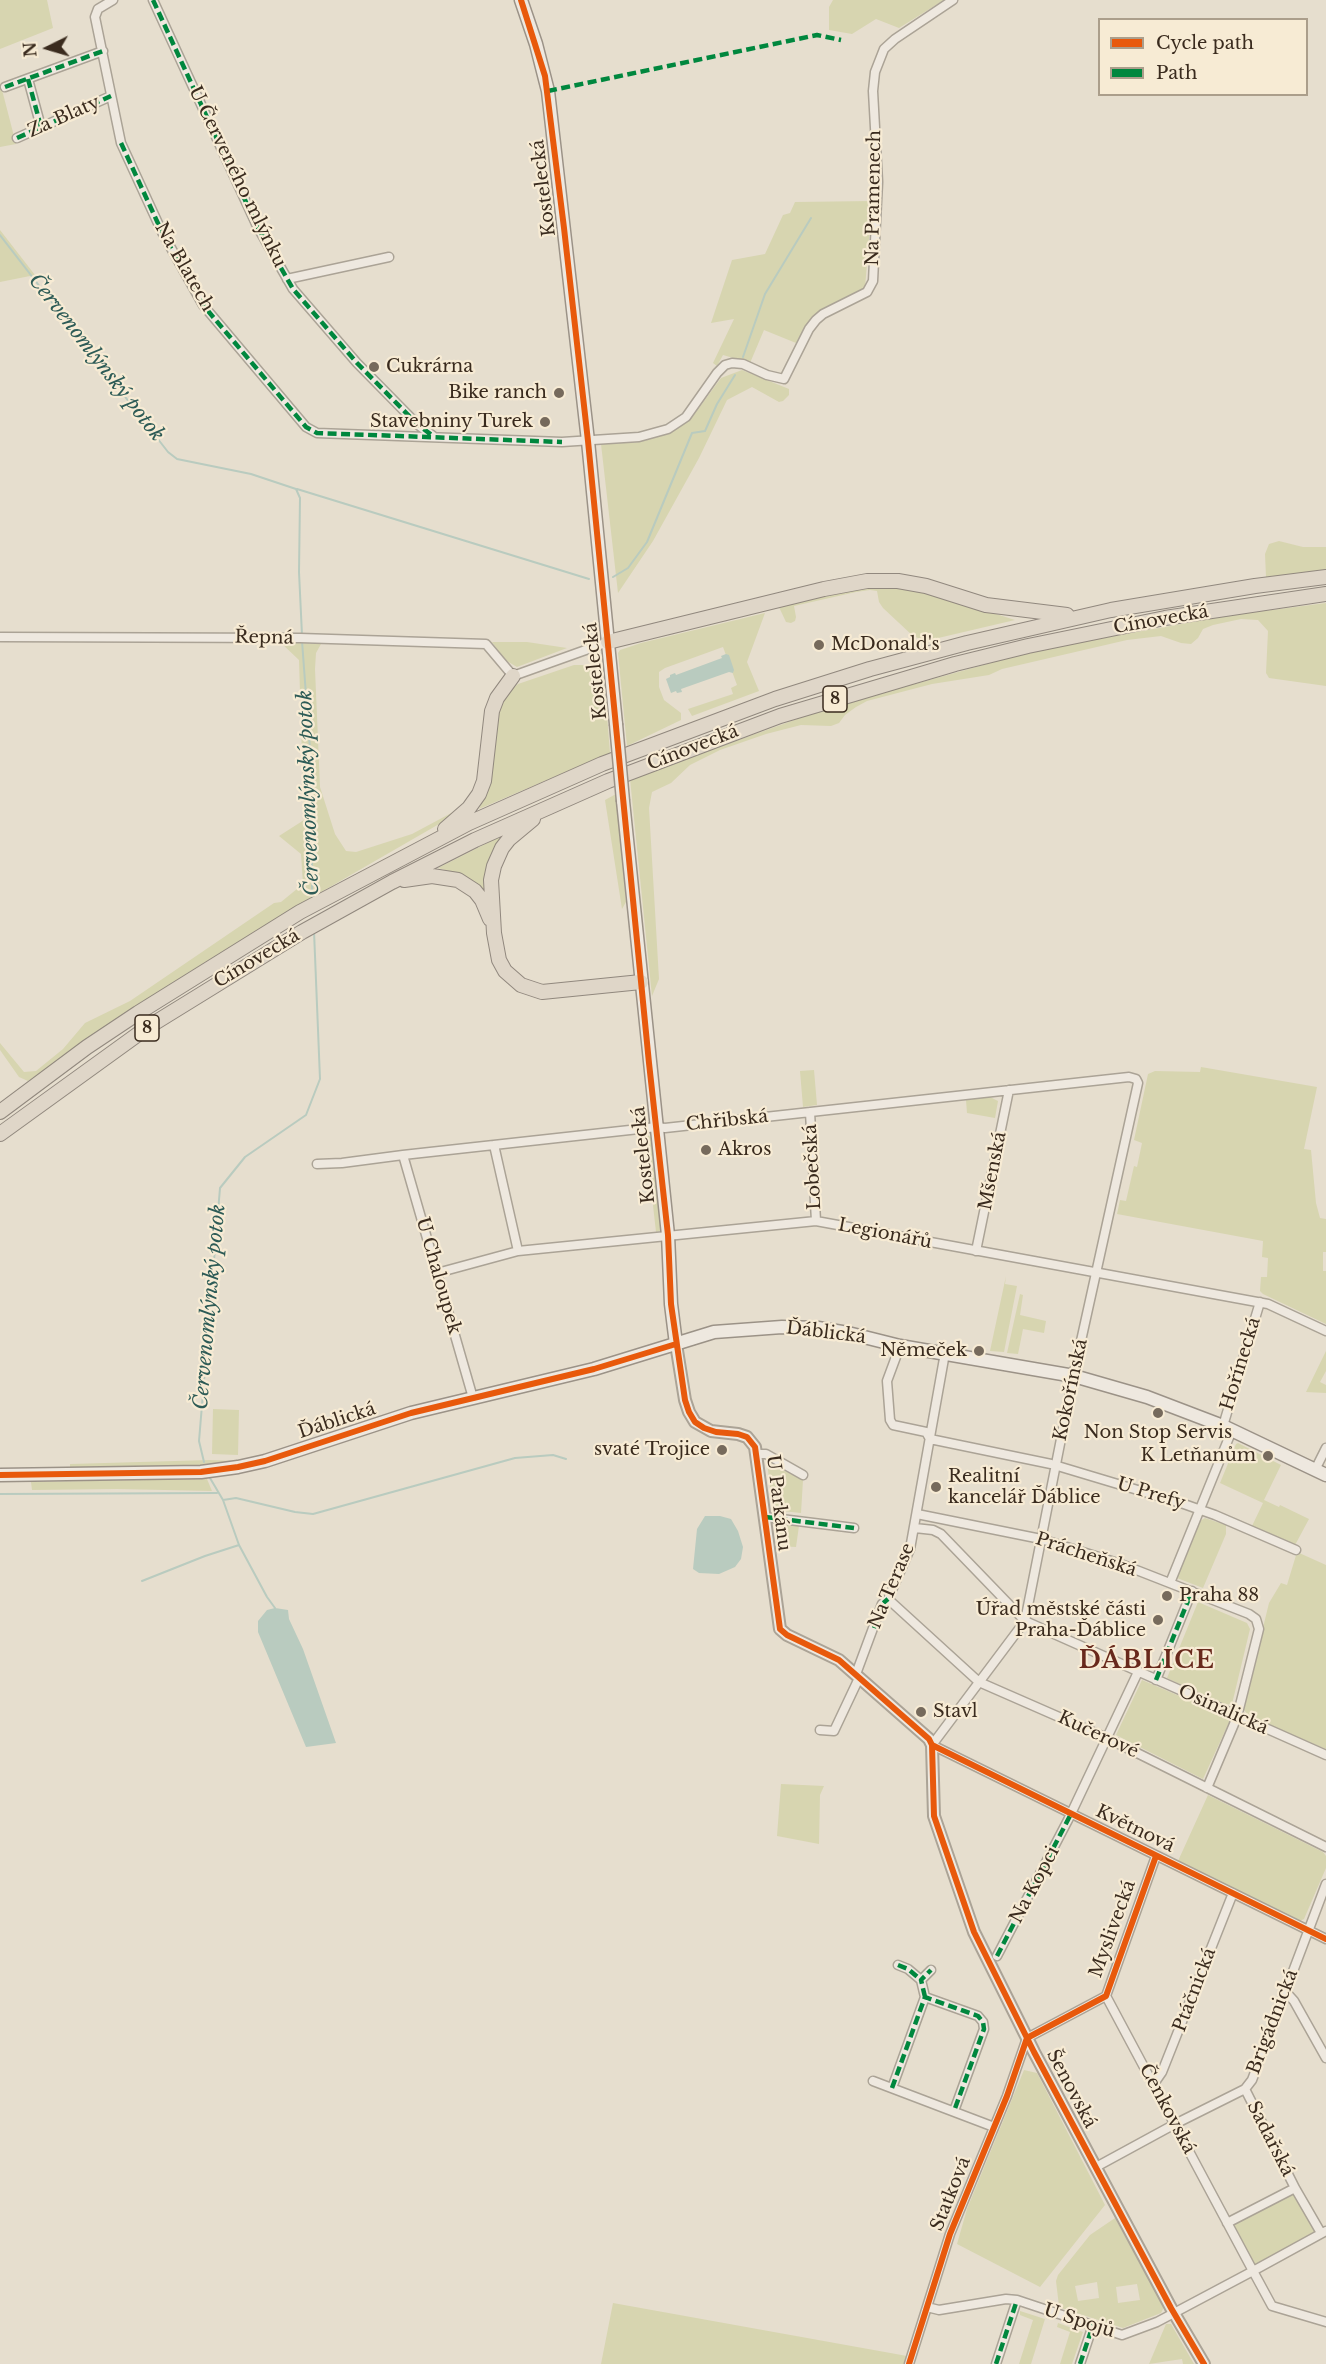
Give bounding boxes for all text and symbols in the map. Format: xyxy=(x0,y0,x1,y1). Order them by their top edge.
north arrow xyxy=(18,18,78,78)
legend xyxy=(1098,18,1308,96)
text: Cycle path xyxy=(1156,32,1254,54)
text: N xyxy=(19,41,41,58)
text: Path xyxy=(1156,62,1197,84)
street label: U Červeného mlýnku xyxy=(184,83,290,271)
street label: Za Blaty xyxy=(24,91,104,143)
street label: Na Pramenech xyxy=(862,130,886,266)
street label: Kostelecká xyxy=(527,138,561,238)
street label: Na Blatech xyxy=(150,219,218,315)
water label: Červenomlýnský potok xyxy=(23,269,169,447)
place label: Cukrárna xyxy=(386,356,473,378)
marker: Cukrárna xyxy=(367,360,381,374)
place label: Bike ranch xyxy=(448,382,547,404)
marker: Bike ranch xyxy=(552,386,566,400)
place label: Stavebniny Turek xyxy=(370,411,533,433)
marker: Stavebniny Turek xyxy=(538,415,552,429)
street label: Cínovecká xyxy=(1112,601,1210,639)
street label: Kostelecká xyxy=(580,621,612,721)
street label: Řepná xyxy=(234,627,294,649)
place label: McDonald's xyxy=(831,634,940,656)
marker: McDonald's xyxy=(812,638,826,652)
road number: 8 xyxy=(823,686,847,712)
water label: Červenomlýnský potok xyxy=(293,690,325,896)
street label: Cínovecká xyxy=(644,721,742,775)
street label: Cínovecká xyxy=(210,925,304,993)
road number: 8 xyxy=(135,1015,159,1041)
street label: Kostelecká xyxy=(628,1105,660,1205)
street label: Chřibská xyxy=(685,1106,769,1136)
street label: Lobečská xyxy=(800,1124,826,1210)
street label: Mšenská xyxy=(975,1130,1011,1212)
place label: Akros xyxy=(718,1139,771,1161)
marker: Akros xyxy=(699,1143,713,1157)
water label: Červenomlýnský potok xyxy=(189,1203,231,1411)
street label: Legionářů xyxy=(836,1214,934,1254)
street label: U Chaloupek xyxy=(411,1215,465,1337)
street label: Hořínecká xyxy=(1217,1315,1265,1413)
street label: Ďáblická xyxy=(785,1317,867,1349)
street label: Kokořínská xyxy=(1050,1337,1092,1443)
place label: Němeček xyxy=(880,1340,967,1362)
marker: Němeček xyxy=(972,1344,986,1358)
street label: Ďáblická xyxy=(296,1398,378,1444)
marker: Non Stop Servis xyxy=(1151,1406,1165,1420)
place label: Non Stop Servis xyxy=(1084,1422,1232,1444)
place label: svaté Trojice xyxy=(594,1439,710,1461)
marker: svaté Trojice xyxy=(715,1443,729,1457)
place label: K Letňanům xyxy=(1140,1445,1256,1467)
marker: K Letňanům xyxy=(1261,1449,1275,1463)
street label: U Parkánu xyxy=(761,1454,795,1552)
place label: Realitní kancelář Ďáblice xyxy=(948,1466,1100,1508)
street label: U Prefy xyxy=(1114,1473,1188,1515)
marker: Realitní kancelář Ďáblice xyxy=(929,1480,943,1494)
street label: Prácheňská xyxy=(1033,1529,1139,1581)
street label: Na Terase xyxy=(864,1540,920,1632)
place label: Praha 88 xyxy=(1179,1585,1259,1607)
marker: Praha 88 xyxy=(1160,1589,1174,1603)
place label: Úřad městské části Praha-Ďáblice xyxy=(976,1599,1146,1642)
marker: Úřad městské části Praha-Ďáblice xyxy=(1151,1613,1165,1627)
district label: ĎÁBLICE xyxy=(1079,1647,1215,1675)
street label: Osinalická xyxy=(1175,1681,1271,1739)
place label: Stavl xyxy=(933,1701,978,1723)
marker: Stavl xyxy=(914,1705,928,1719)
street label: Kučerové xyxy=(1054,1707,1142,1763)
street label: Květnová xyxy=(1092,1801,1178,1857)
street label: Na Kopci xyxy=(1006,1843,1064,1927)
street label: Myslivecká xyxy=(1085,1877,1141,1981)
street label: Ptáčnická xyxy=(1169,1945,1221,2035)
street label: Brigádnická xyxy=(1243,1966,1303,2078)
street label: Šenovská xyxy=(1041,2046,1101,2132)
street label: Čenkovská xyxy=(1134,2060,1200,2158)
street label: Sadařská xyxy=(1242,2098,1298,2180)
street label: Statková xyxy=(926,2154,976,2234)
street label: U Spojů xyxy=(1041,2299,1117,2343)

